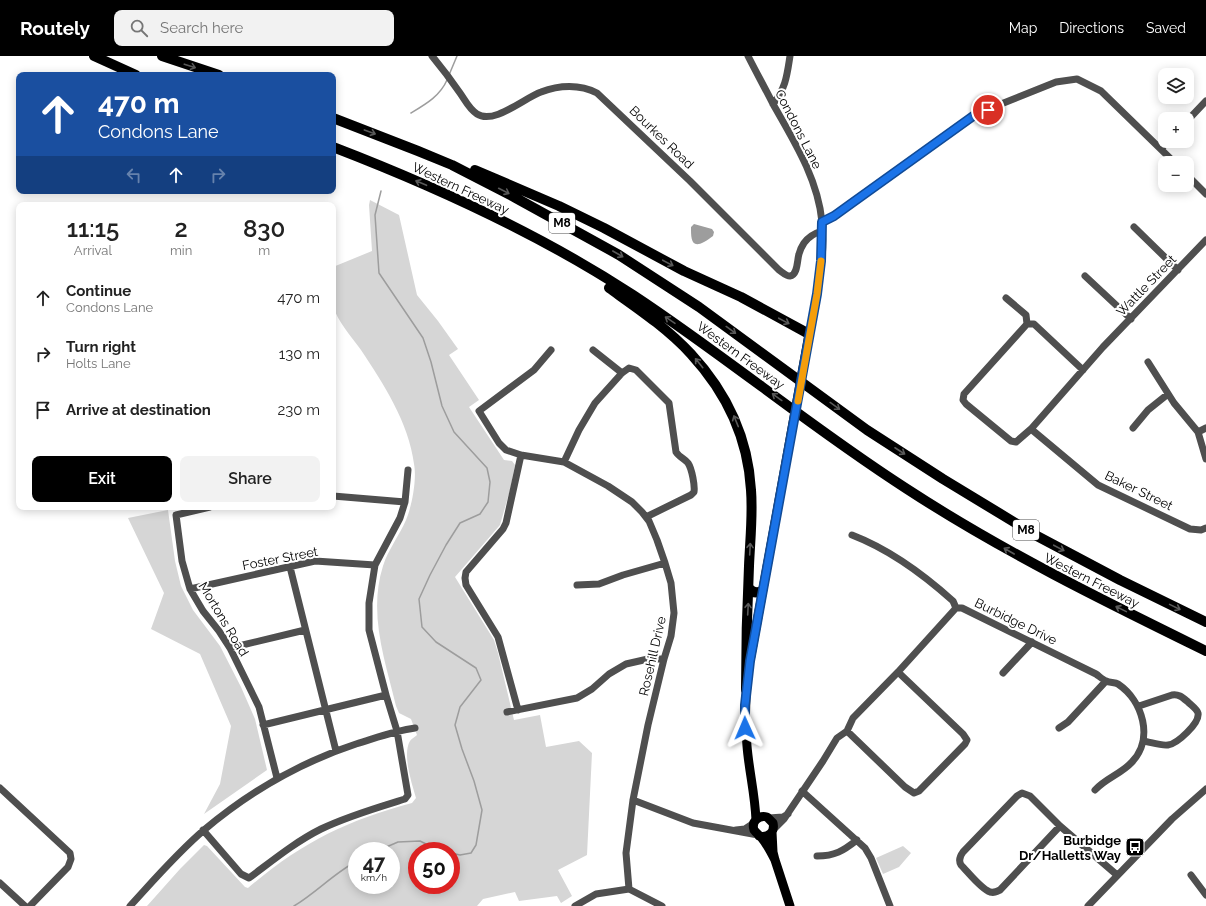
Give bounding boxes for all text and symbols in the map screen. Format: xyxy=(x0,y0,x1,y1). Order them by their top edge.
search box xyxy=(114,10,394,46)
text: Routely xyxy=(20,17,90,39)
icon: search xyxy=(128,17,150,39)
text: Search here xyxy=(160,19,243,37)
text: Map xyxy=(1009,20,1037,36)
text: Directions xyxy=(1059,20,1124,36)
text: Saved xyxy=(1146,20,1186,36)
one-way arrow xyxy=(184,62,196,70)
map controls xyxy=(1158,68,1194,192)
button: layers xyxy=(1158,68,1194,104)
text: 470 m xyxy=(98,87,180,120)
street label: Condons Lane xyxy=(772,87,825,172)
icon: ahead xyxy=(32,88,84,140)
pin xyxy=(971,93,1005,127)
icon: arrive xyxy=(977,99,999,121)
street label: Bourkes Road xyxy=(626,103,697,172)
button: + xyxy=(1158,112,1194,148)
text: Condons Lane xyxy=(98,121,219,142)
one-way arrow xyxy=(363,128,375,136)
button: − xyxy=(1158,156,1194,192)
street label: Western Freeway xyxy=(410,159,511,217)
icon: left xyxy=(123,164,145,186)
icon: ahead xyxy=(165,164,187,186)
icon: right xyxy=(207,164,229,186)
one-way arrow xyxy=(416,179,428,187)
one-way arrow xyxy=(498,188,510,196)
road number: M8 xyxy=(549,213,575,233)
text: 11:15 xyxy=(67,214,119,243)
text: 2 xyxy=(174,214,188,243)
text: 830 xyxy=(243,214,285,243)
text: Arrival xyxy=(74,243,112,258)
text: min xyxy=(170,243,192,258)
text: m xyxy=(258,243,270,258)
one-way arrow xyxy=(612,251,624,259)
street label: Wattle Street xyxy=(1113,251,1180,319)
one-way arrow xyxy=(662,259,674,267)
text: Continue xyxy=(66,282,131,300)
icon: ahead xyxy=(32,287,54,309)
text: 470 m xyxy=(277,289,320,307)
text: Condons Lane xyxy=(66,300,153,315)
one-way arrow xyxy=(665,316,676,324)
one-way arrow xyxy=(778,317,790,325)
street label: Western Freeway xyxy=(694,319,788,392)
one-way arrow xyxy=(725,325,736,334)
text: Turn right xyxy=(66,338,136,356)
icon: right xyxy=(32,343,54,365)
text: 130 m xyxy=(279,345,320,363)
text: Holts Lane xyxy=(66,356,131,371)
one-way arrow xyxy=(694,358,703,368)
one-way arrow xyxy=(771,393,782,402)
icon: arrive xyxy=(32,399,54,421)
text: Arrive at destination xyxy=(66,401,211,419)
text: 230 m xyxy=(277,401,320,419)
one-way arrow xyxy=(830,402,841,410)
one-way arrow xyxy=(731,415,739,427)
one-way arrow xyxy=(894,447,905,455)
button: Exit xyxy=(32,456,172,502)
button: Share xyxy=(180,456,320,502)
street label: Baker Street xyxy=(1102,468,1176,514)
road number: M8 xyxy=(1013,520,1039,540)
one-way arrow xyxy=(746,543,754,556)
street label: Foster Street xyxy=(241,544,320,573)
one-way arrow xyxy=(1053,544,1065,552)
one-way arrow xyxy=(1003,546,1015,554)
street label: Western Freeway xyxy=(1042,550,1142,611)
street label: Mortons Road xyxy=(196,579,252,659)
street label: Burbidge Drive xyxy=(972,595,1060,648)
one-way arrow xyxy=(744,603,751,616)
one-way arrow xyxy=(1168,604,1180,611)
one-way arrow xyxy=(1115,605,1127,613)
street label: Rosehill Drive xyxy=(636,614,669,697)
position arrow xyxy=(724,707,766,749)
place label: Burbidge Dr/Halletts Way xyxy=(1019,833,1121,863)
bus stop icon: Burbidge Dr/Halletts Way xyxy=(1124,836,1146,858)
speed limit sign: 50 xyxy=(408,842,460,894)
text: 47 xyxy=(363,851,385,875)
text: km/h xyxy=(361,872,387,883)

